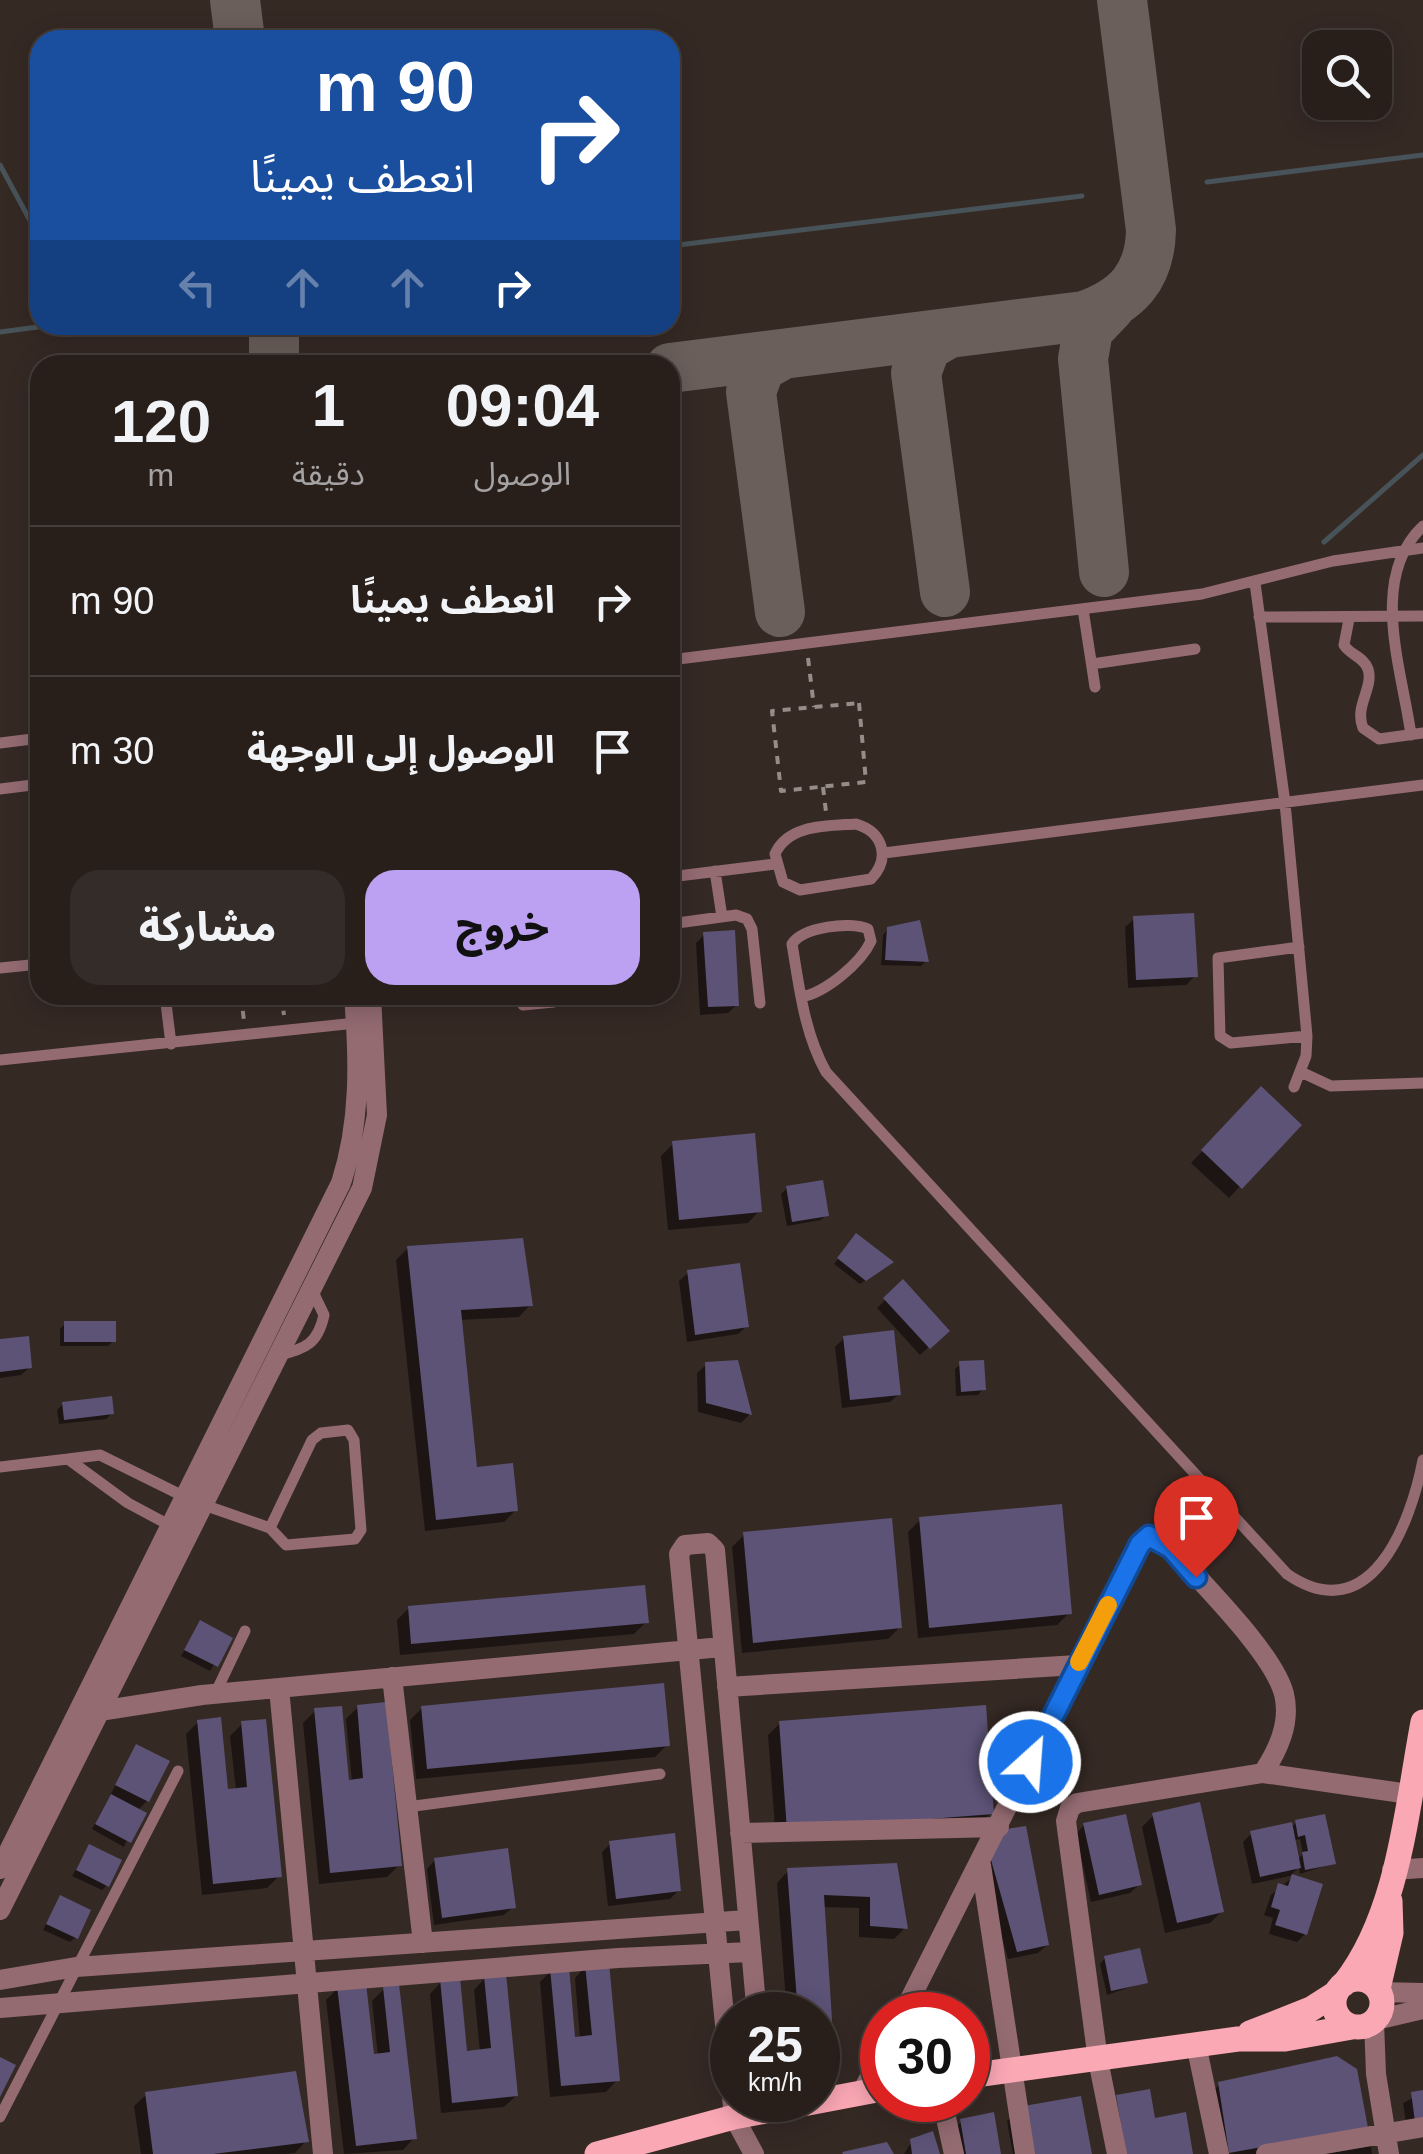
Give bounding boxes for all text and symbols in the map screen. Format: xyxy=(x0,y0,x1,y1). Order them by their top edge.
map controls xyxy=(1302,30,1392,120)
button: search xyxy=(1302,30,1392,120)
text: 90 m xyxy=(315,48,475,126)
icon: right xyxy=(510,70,640,200)
text: انعطف يمينًا xyxy=(250,151,475,202)
icon: left xyxy=(170,260,225,315)
icon: ahead xyxy=(275,260,330,315)
icon: ahead xyxy=(380,260,435,315)
icon: right xyxy=(485,260,540,315)
text: 1 xyxy=(312,372,345,439)
text: 09:04 xyxy=(446,372,599,439)
text: 120 xyxy=(111,388,211,455)
text: دقيقة xyxy=(292,456,365,492)
text: الوصول xyxy=(474,456,571,492)
text: m xyxy=(148,457,174,493)
icon: right xyxy=(585,574,640,629)
text: انعطف يمينًا xyxy=(350,579,555,621)
text: 90 m xyxy=(70,580,155,622)
icon: arrive xyxy=(585,724,640,779)
text: الوصول إلى الوجهة xyxy=(247,729,555,771)
text: 30 m xyxy=(70,730,155,772)
button: مشاركة xyxy=(70,870,345,985)
button: خروج xyxy=(365,870,640,985)
pin xyxy=(1154,1475,1239,1578)
icon: arrive xyxy=(1169,1490,1224,1545)
position arrow xyxy=(978,1710,1082,1814)
speed limit sign: 30 xyxy=(860,1992,990,2122)
text: 25 xyxy=(747,2017,803,2073)
text: km/h xyxy=(748,2068,802,2096)

